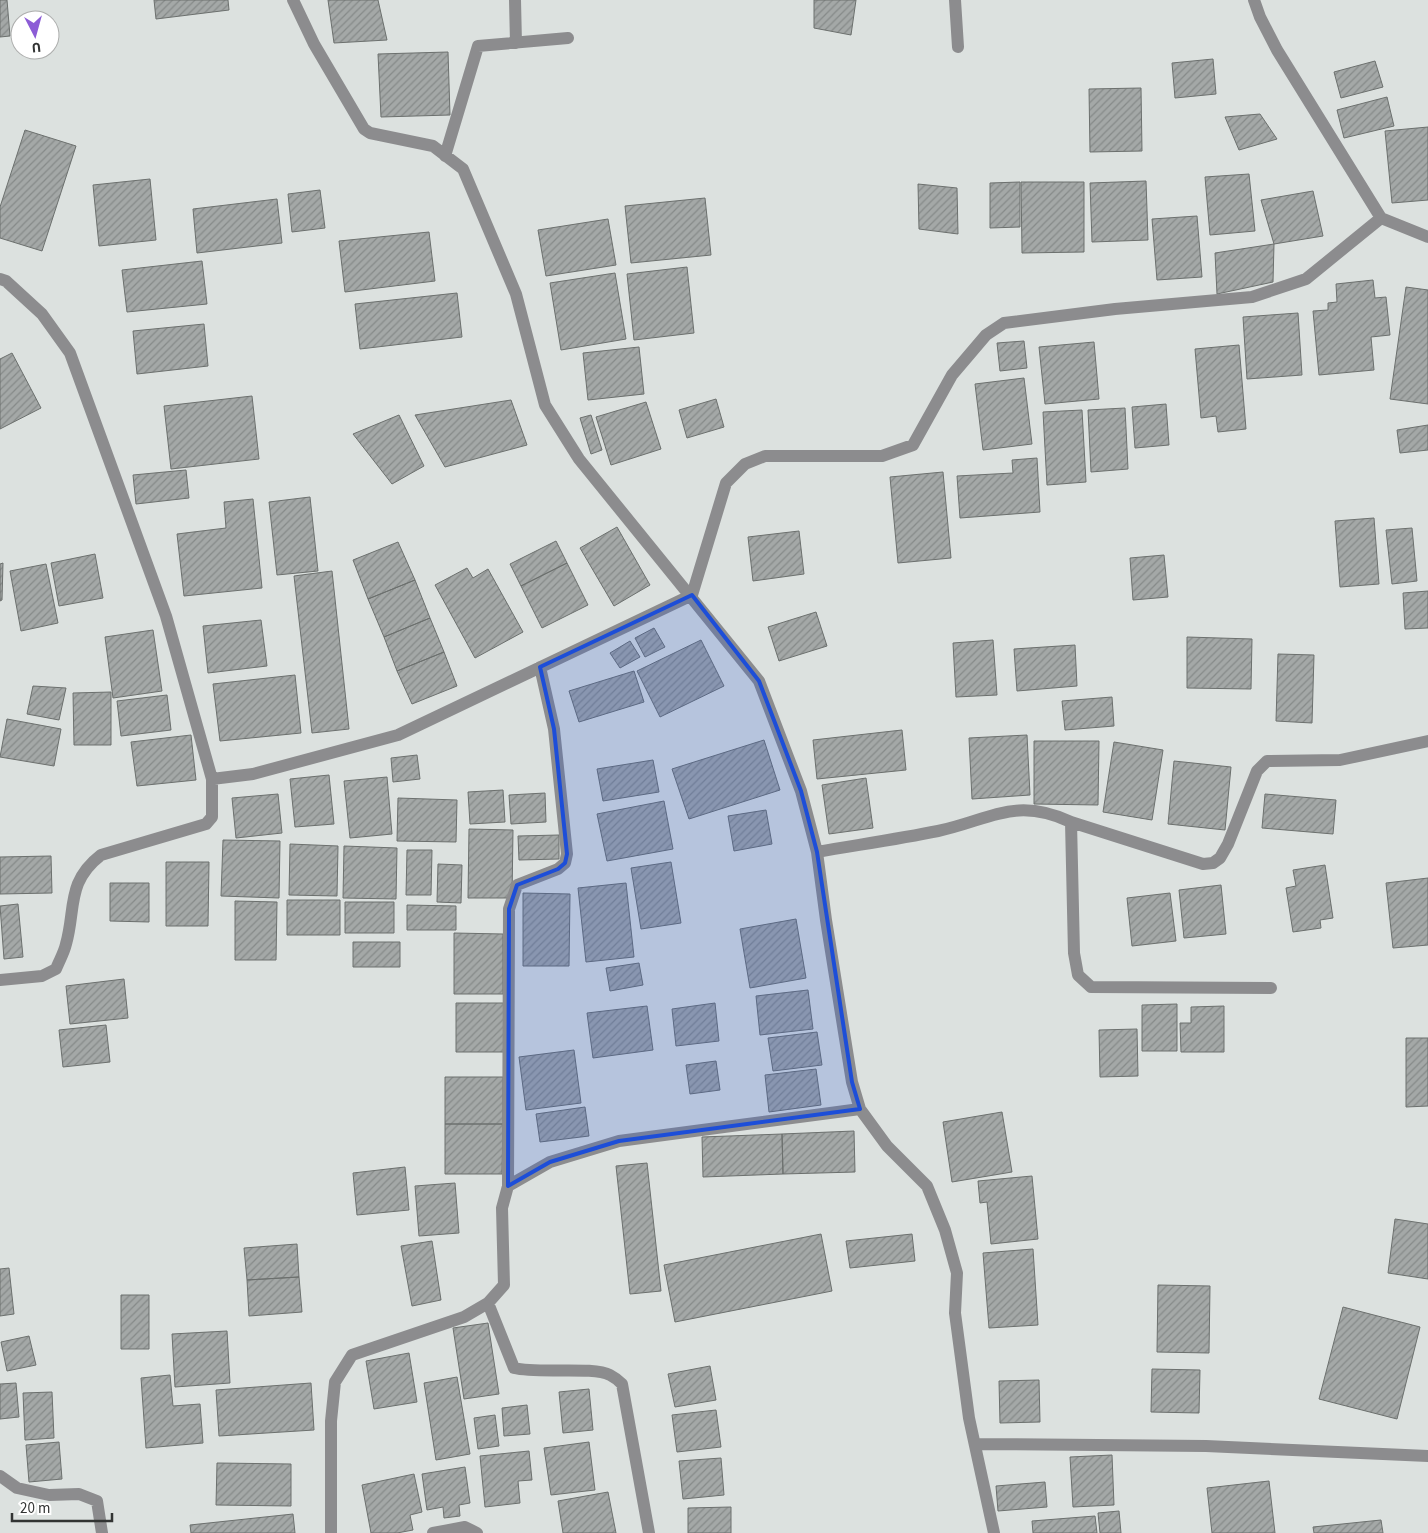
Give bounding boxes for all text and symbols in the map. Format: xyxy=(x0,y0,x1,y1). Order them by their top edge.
north arrow xyxy=(10,10,60,60)
text: U xyxy=(31,37,42,57)
scale bar xyxy=(12,1490,112,1522)
text: 20 m xyxy=(20,1498,50,1519)

